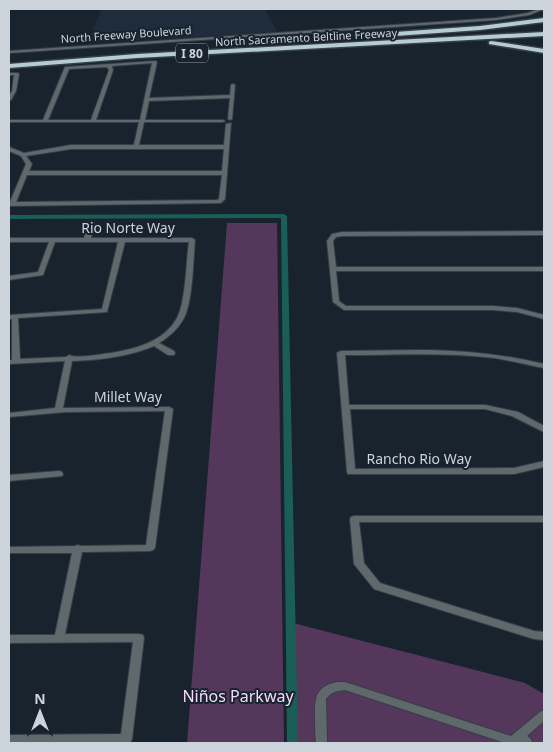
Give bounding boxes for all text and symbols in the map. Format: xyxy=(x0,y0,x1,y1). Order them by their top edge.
street label: North Freeway Boulevard xyxy=(60,22,192,46)
street label: North Sacramento Beltline Freeway xyxy=(215,25,398,49)
road number: I 80 xyxy=(176,44,208,62)
street label: Rio Norte Way xyxy=(81,218,176,237)
street label: Millet Way xyxy=(94,387,163,406)
street label: Rancho Rio Way xyxy=(367,449,472,468)
park label: Niños Parkway xyxy=(182,685,294,707)
north arrow xyxy=(15,687,65,737)
text: N xyxy=(34,689,46,708)

